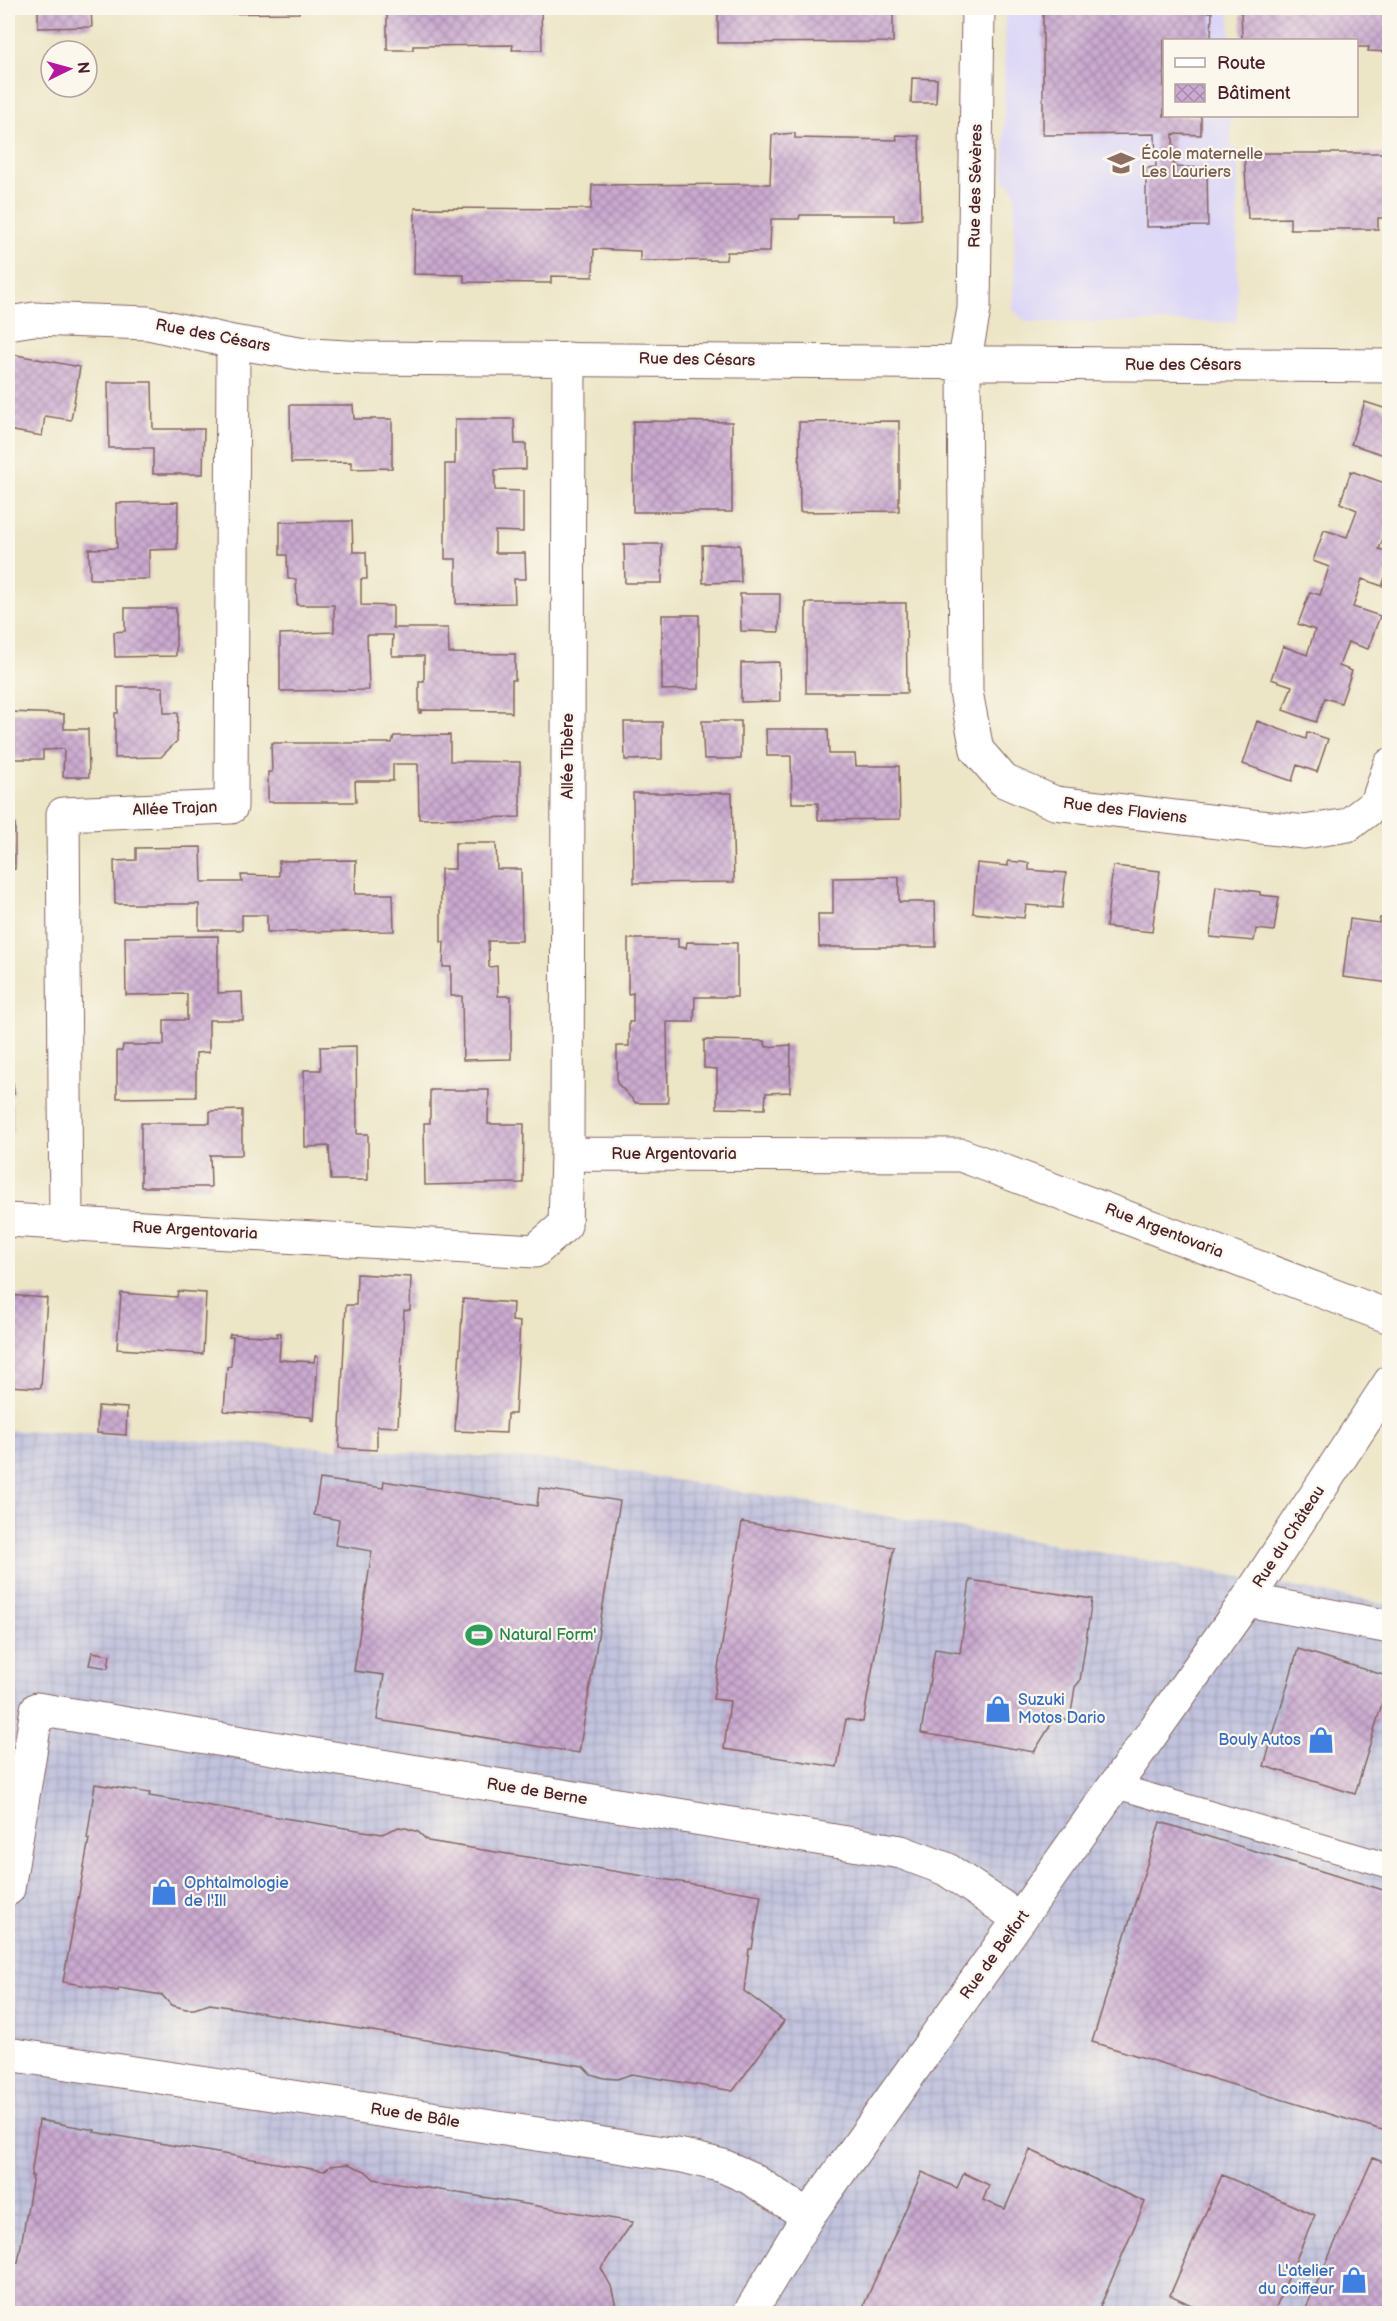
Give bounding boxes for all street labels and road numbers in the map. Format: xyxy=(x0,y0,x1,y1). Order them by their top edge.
street label: Rue des Sévères xyxy=(965,124,987,248)
street label: Rue des Césars xyxy=(154,316,272,356)
street label: Rue des Césars xyxy=(638,349,756,371)
street label: Rue des Césars xyxy=(1125,356,1241,375)
street label: Allée Tibère xyxy=(559,712,578,799)
street label: Rue des Flaviens xyxy=(1062,794,1188,828)
street label: Allée Trajan xyxy=(132,798,218,820)
street label: Rue Argentovaria xyxy=(611,1145,737,1164)
street label: Rue Argentovaria xyxy=(1102,1200,1226,1262)
street label: Rue Argentovaria xyxy=(132,1218,258,1244)
street label: Rue du Château xyxy=(1249,1482,1329,1592)
street label: Rue de Berne xyxy=(485,1775,589,1809)
street label: Rue de Belfort xyxy=(956,1907,1034,2003)
street label: Rue de Bâle xyxy=(369,2100,461,2133)

